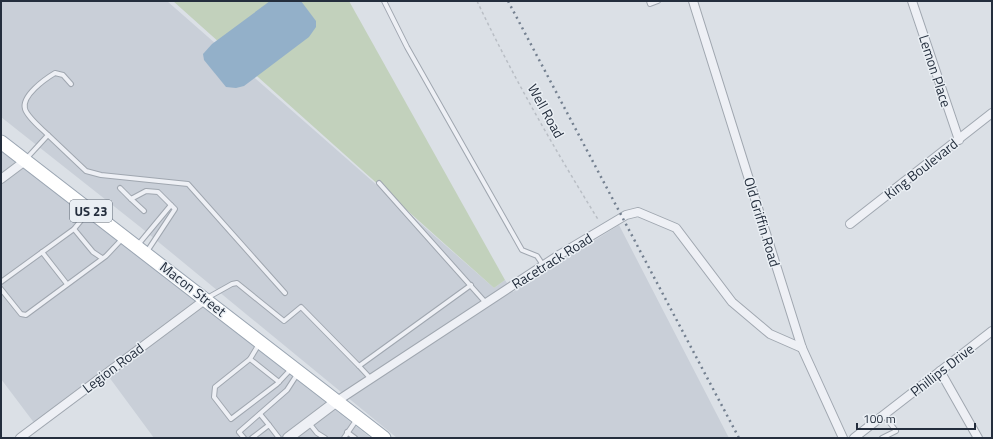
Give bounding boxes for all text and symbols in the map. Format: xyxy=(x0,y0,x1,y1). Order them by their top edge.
street label: Lemon Place xyxy=(914,32,957,110)
street label: Well Road xyxy=(523,80,570,142)
street label: King Boulevard xyxy=(879,133,962,204)
street label: Old Griffin Road xyxy=(739,174,786,269)
road number: US 23 xyxy=(70,200,112,222)
street label: Racetrack Road xyxy=(507,227,596,294)
street label: Macon Street xyxy=(156,256,231,321)
street label: Legion Road xyxy=(78,337,148,398)
street label: Phillips Drive xyxy=(905,338,978,401)
scale bar xyxy=(857,405,975,431)
text: 100 m xyxy=(863,409,896,428)

